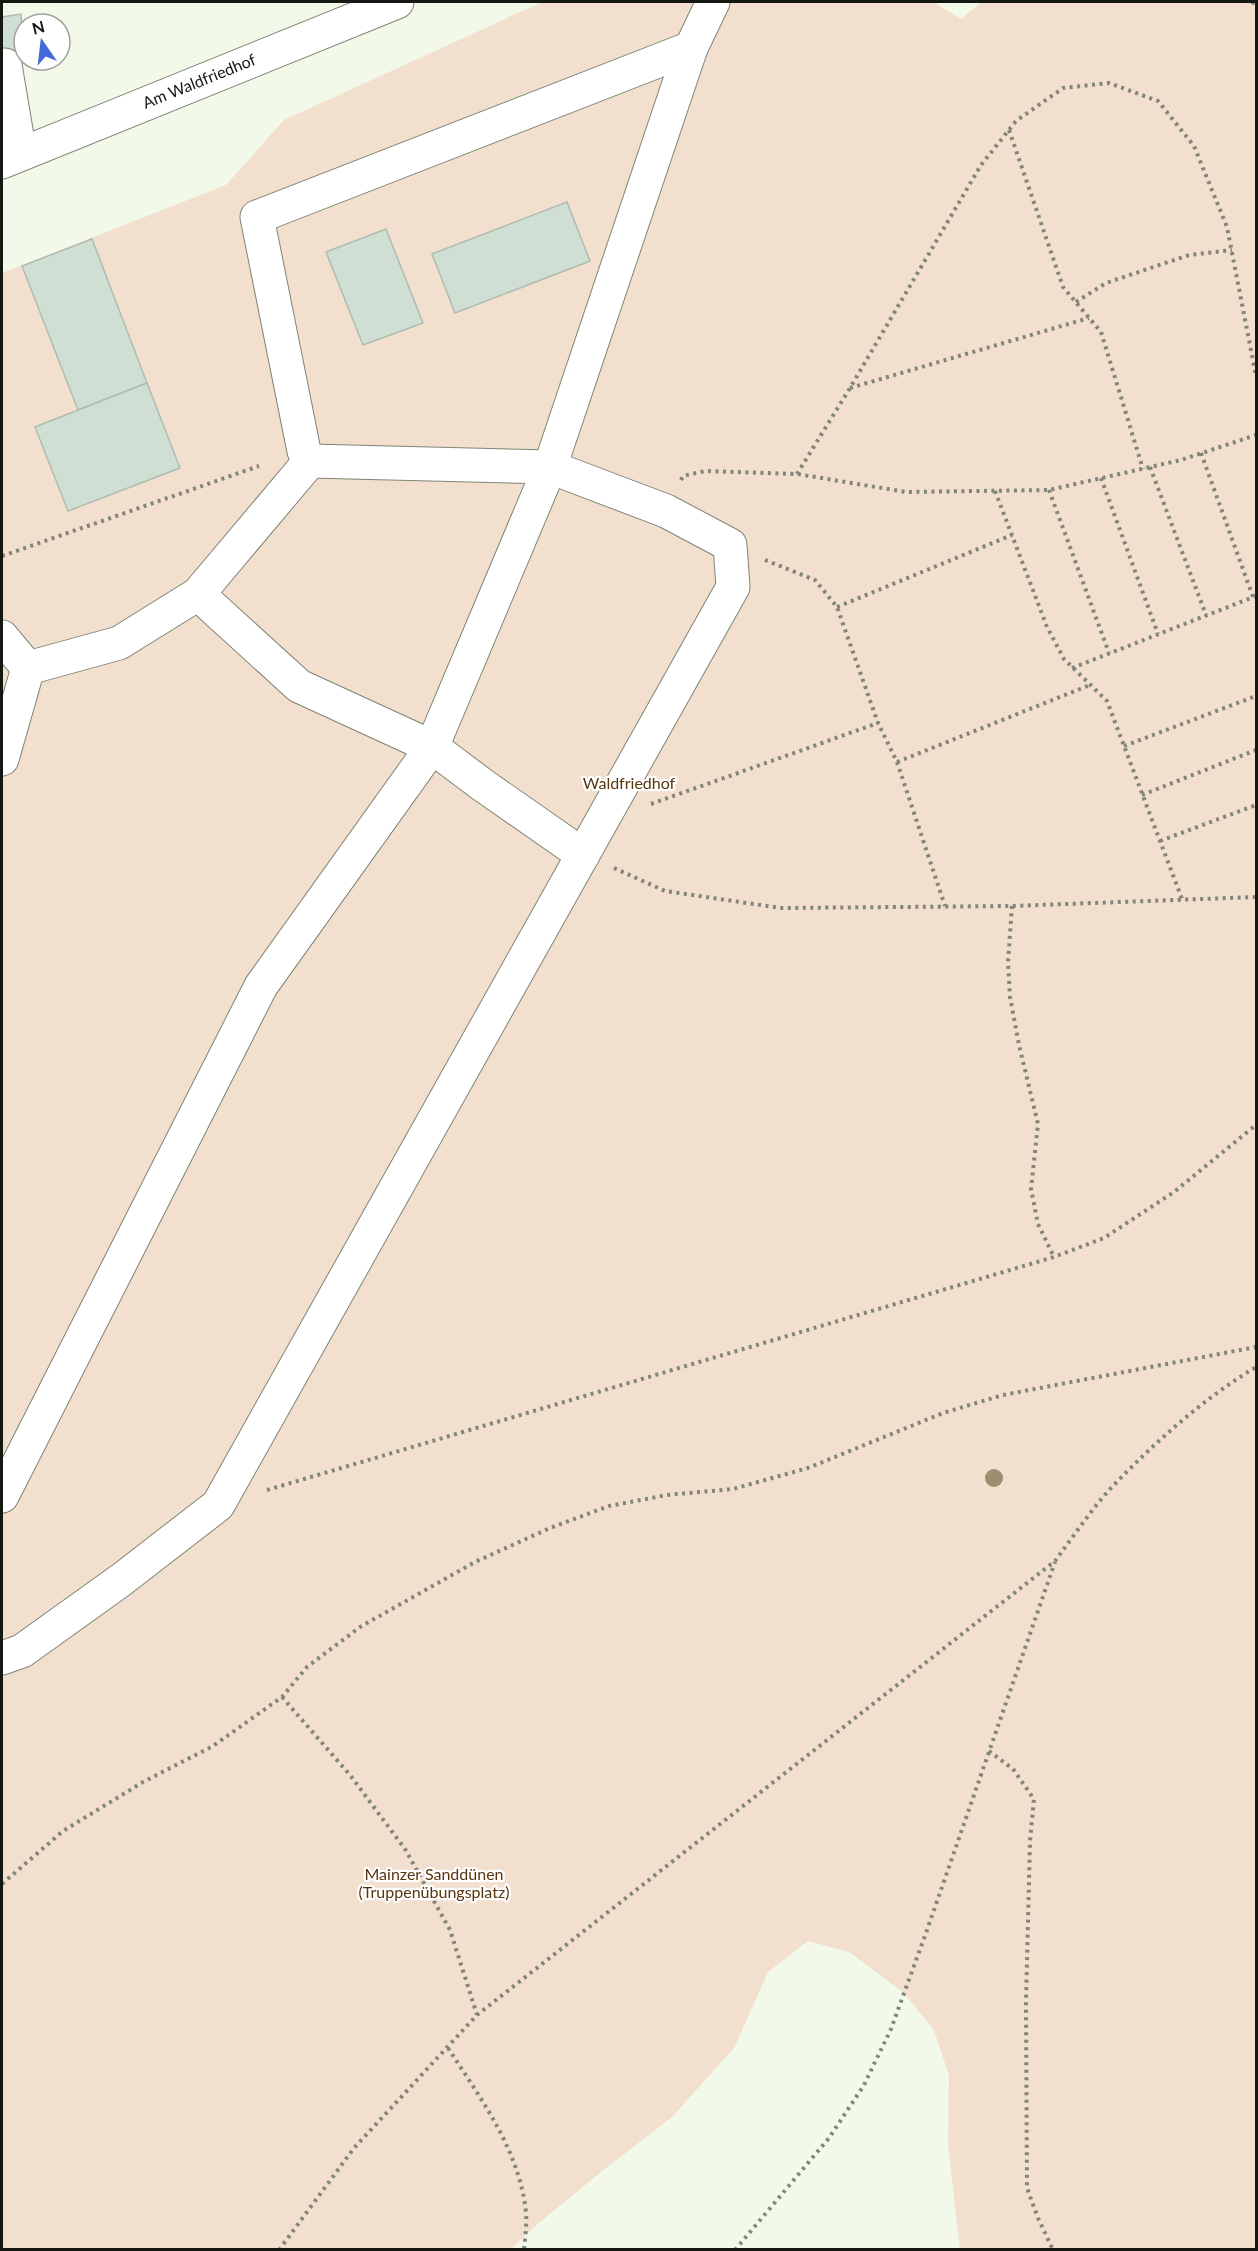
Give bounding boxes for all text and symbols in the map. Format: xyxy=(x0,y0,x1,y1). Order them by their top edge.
north arrow xyxy=(12,12,72,72)
text: N xyxy=(30,16,47,38)
street label: Am Waldfriedhof xyxy=(139,49,259,112)
park label: Waldfriedhof xyxy=(583,773,676,792)
park label: Mainzer Sanddünen (Truppenübungsplatz) xyxy=(359,1864,509,1901)

